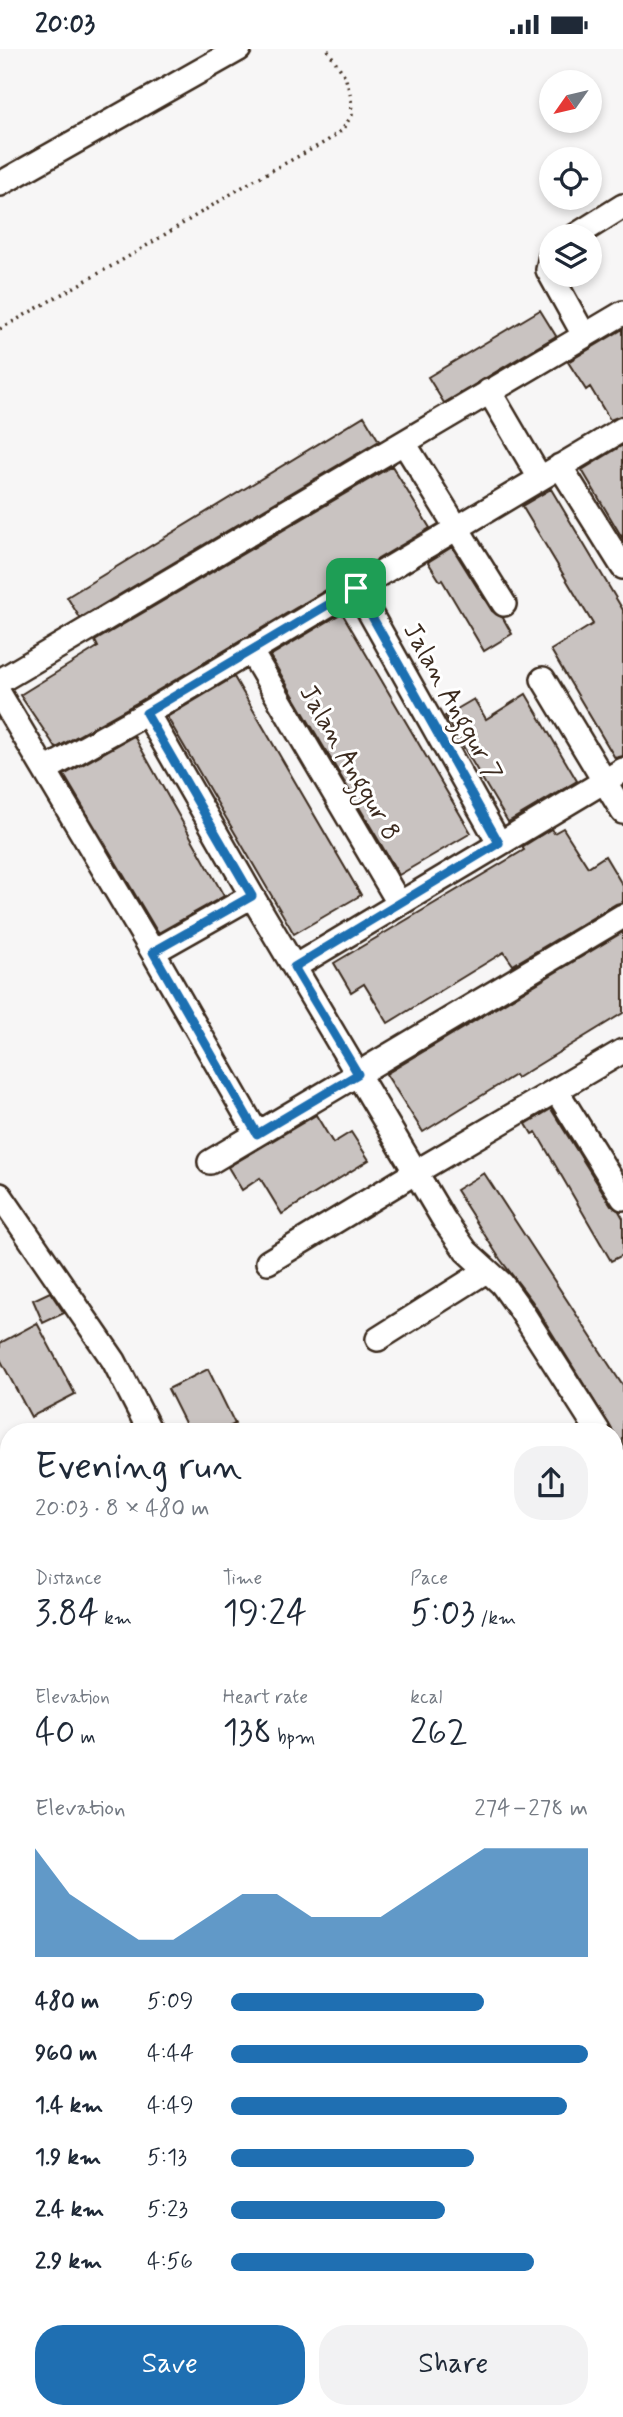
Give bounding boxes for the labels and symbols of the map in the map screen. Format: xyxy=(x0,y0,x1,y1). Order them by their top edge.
north arrow xyxy=(539,70,602,133)
pin xyxy=(326,558,386,618)
street label: Jalan Anggur 7 xyxy=(392,617,510,789)
street label: Jalan Anggur 8 xyxy=(288,679,407,849)

